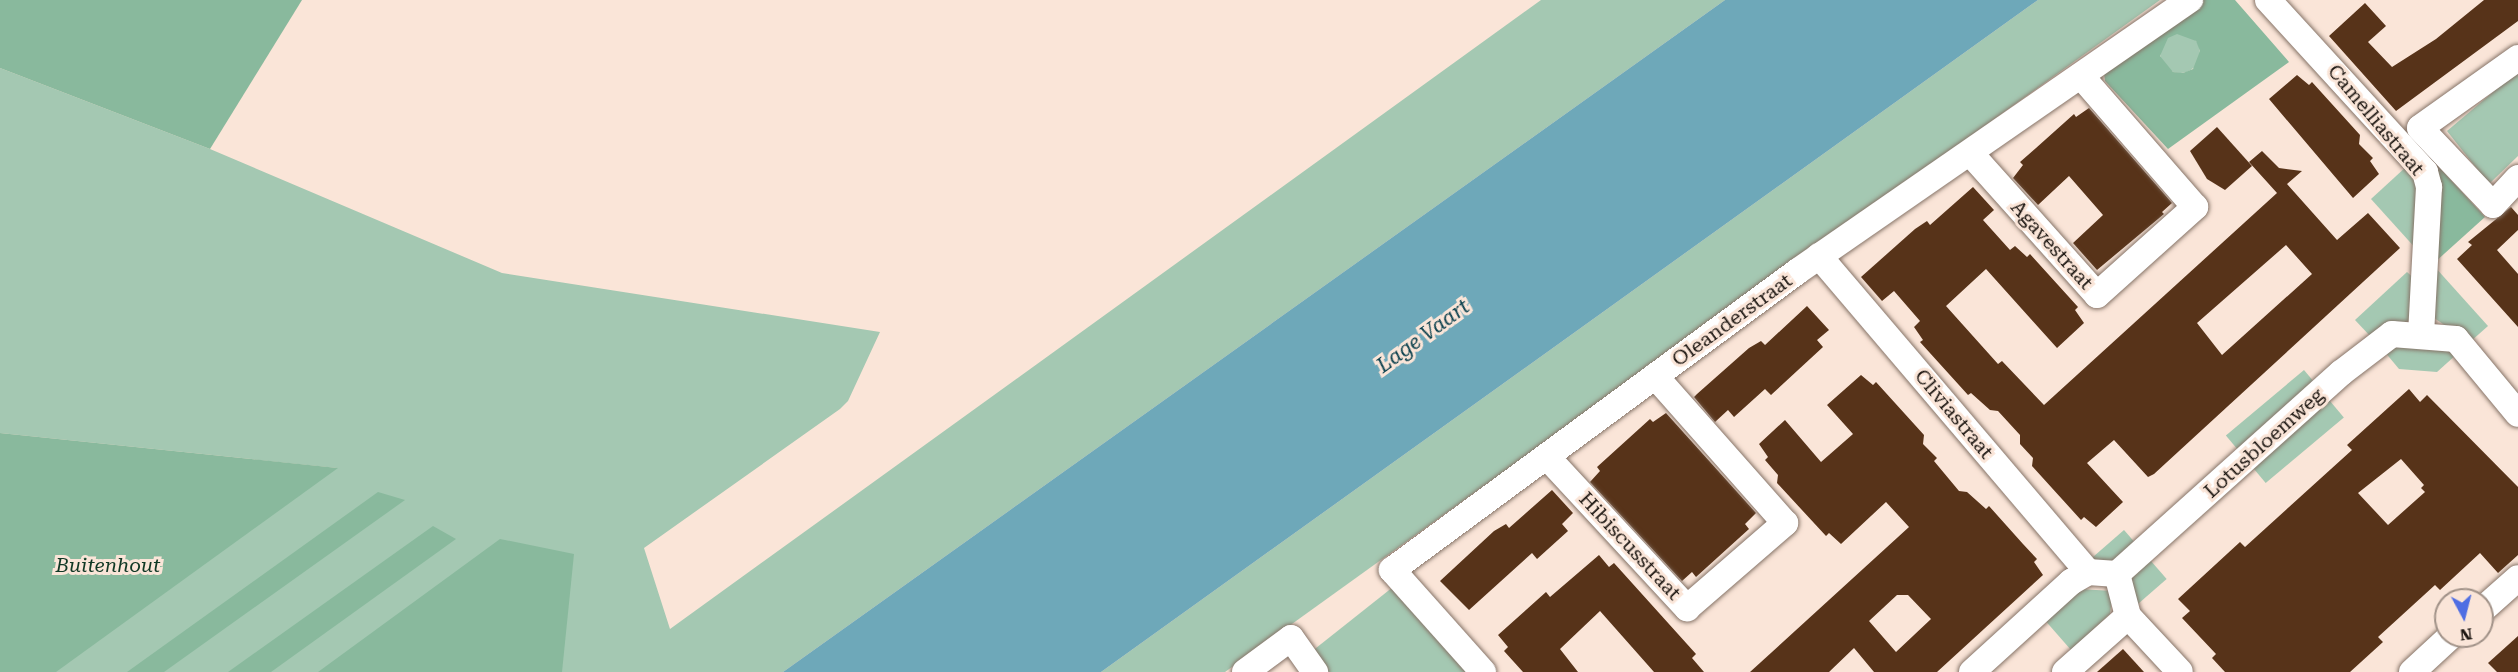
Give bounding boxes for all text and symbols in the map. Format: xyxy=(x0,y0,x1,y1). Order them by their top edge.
street label: Camelliastraat xyxy=(2323,60,2429,180)
street label: Agavestraat xyxy=(2006,196,2098,294)
street label: Oleanderstraat xyxy=(1667,268,1797,372)
water label: Lage Vaart xyxy=(1372,294,1474,378)
street label: Cliviastraat xyxy=(1910,364,1998,464)
street label: Lotusbloemweg xyxy=(2199,383,2329,503)
street label: Hibiscusstraat xyxy=(1574,487,1686,605)
park label: Buitenhout xyxy=(55,553,161,577)
north arrow xyxy=(2434,588,2494,648)
text: N xyxy=(2459,624,2473,645)

